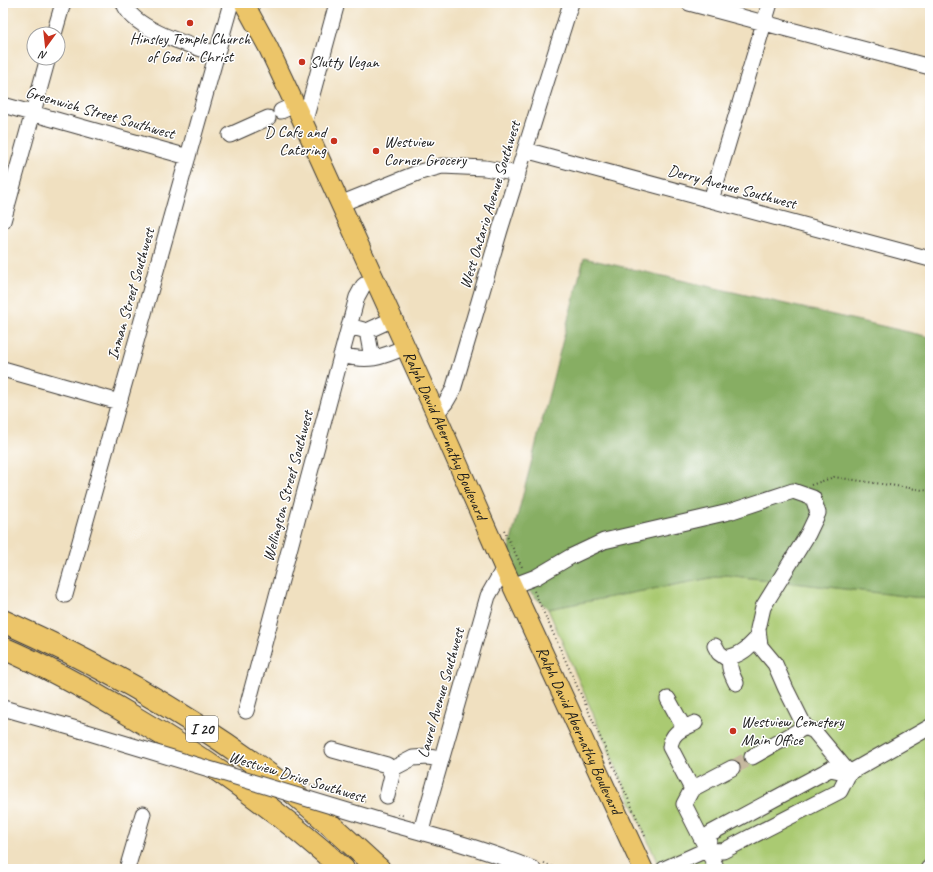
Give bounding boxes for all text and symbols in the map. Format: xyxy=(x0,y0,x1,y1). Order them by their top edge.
marker: Hinsley Temple Church of God in Christ xyxy=(185,18,195,28)
north arrow xyxy=(26,26,66,66)
place label: Hinsley Temple Church of God in Christ xyxy=(130,29,251,67)
text: N xyxy=(36,47,49,63)
place label: Slutty Vegan xyxy=(310,52,379,72)
marker: Slutty Vegan xyxy=(297,57,307,67)
street label: Greenwich Street Southwest xyxy=(23,82,178,144)
street label: West Ontario Avenue Southwest xyxy=(455,117,525,291)
place label: D Cafe and Catering xyxy=(264,122,329,160)
place label: Westview Corner Grocery xyxy=(384,132,468,170)
marker: D Cafe and Catering xyxy=(329,136,339,146)
marker: Westview Corner Grocery xyxy=(371,146,381,156)
street label: Derry Avenue Southwest xyxy=(666,160,800,214)
street label: Inman Street Southwest xyxy=(103,224,160,362)
street label: Ralph David Abernathy Boulevard xyxy=(399,348,493,525)
street label: Wellington Street Southwest xyxy=(258,407,318,564)
street label: Laurel Avenue Southwest xyxy=(413,624,470,760)
street label: Ralph David Abernathy Boulevard xyxy=(532,643,628,820)
place label: Westview Cemetery Main Office xyxy=(741,712,845,750)
road number: I 20 xyxy=(186,716,218,742)
marker: Westview Cemetery Main Office xyxy=(728,726,738,736)
street label: Westview Drive Southwest xyxy=(226,747,369,808)

